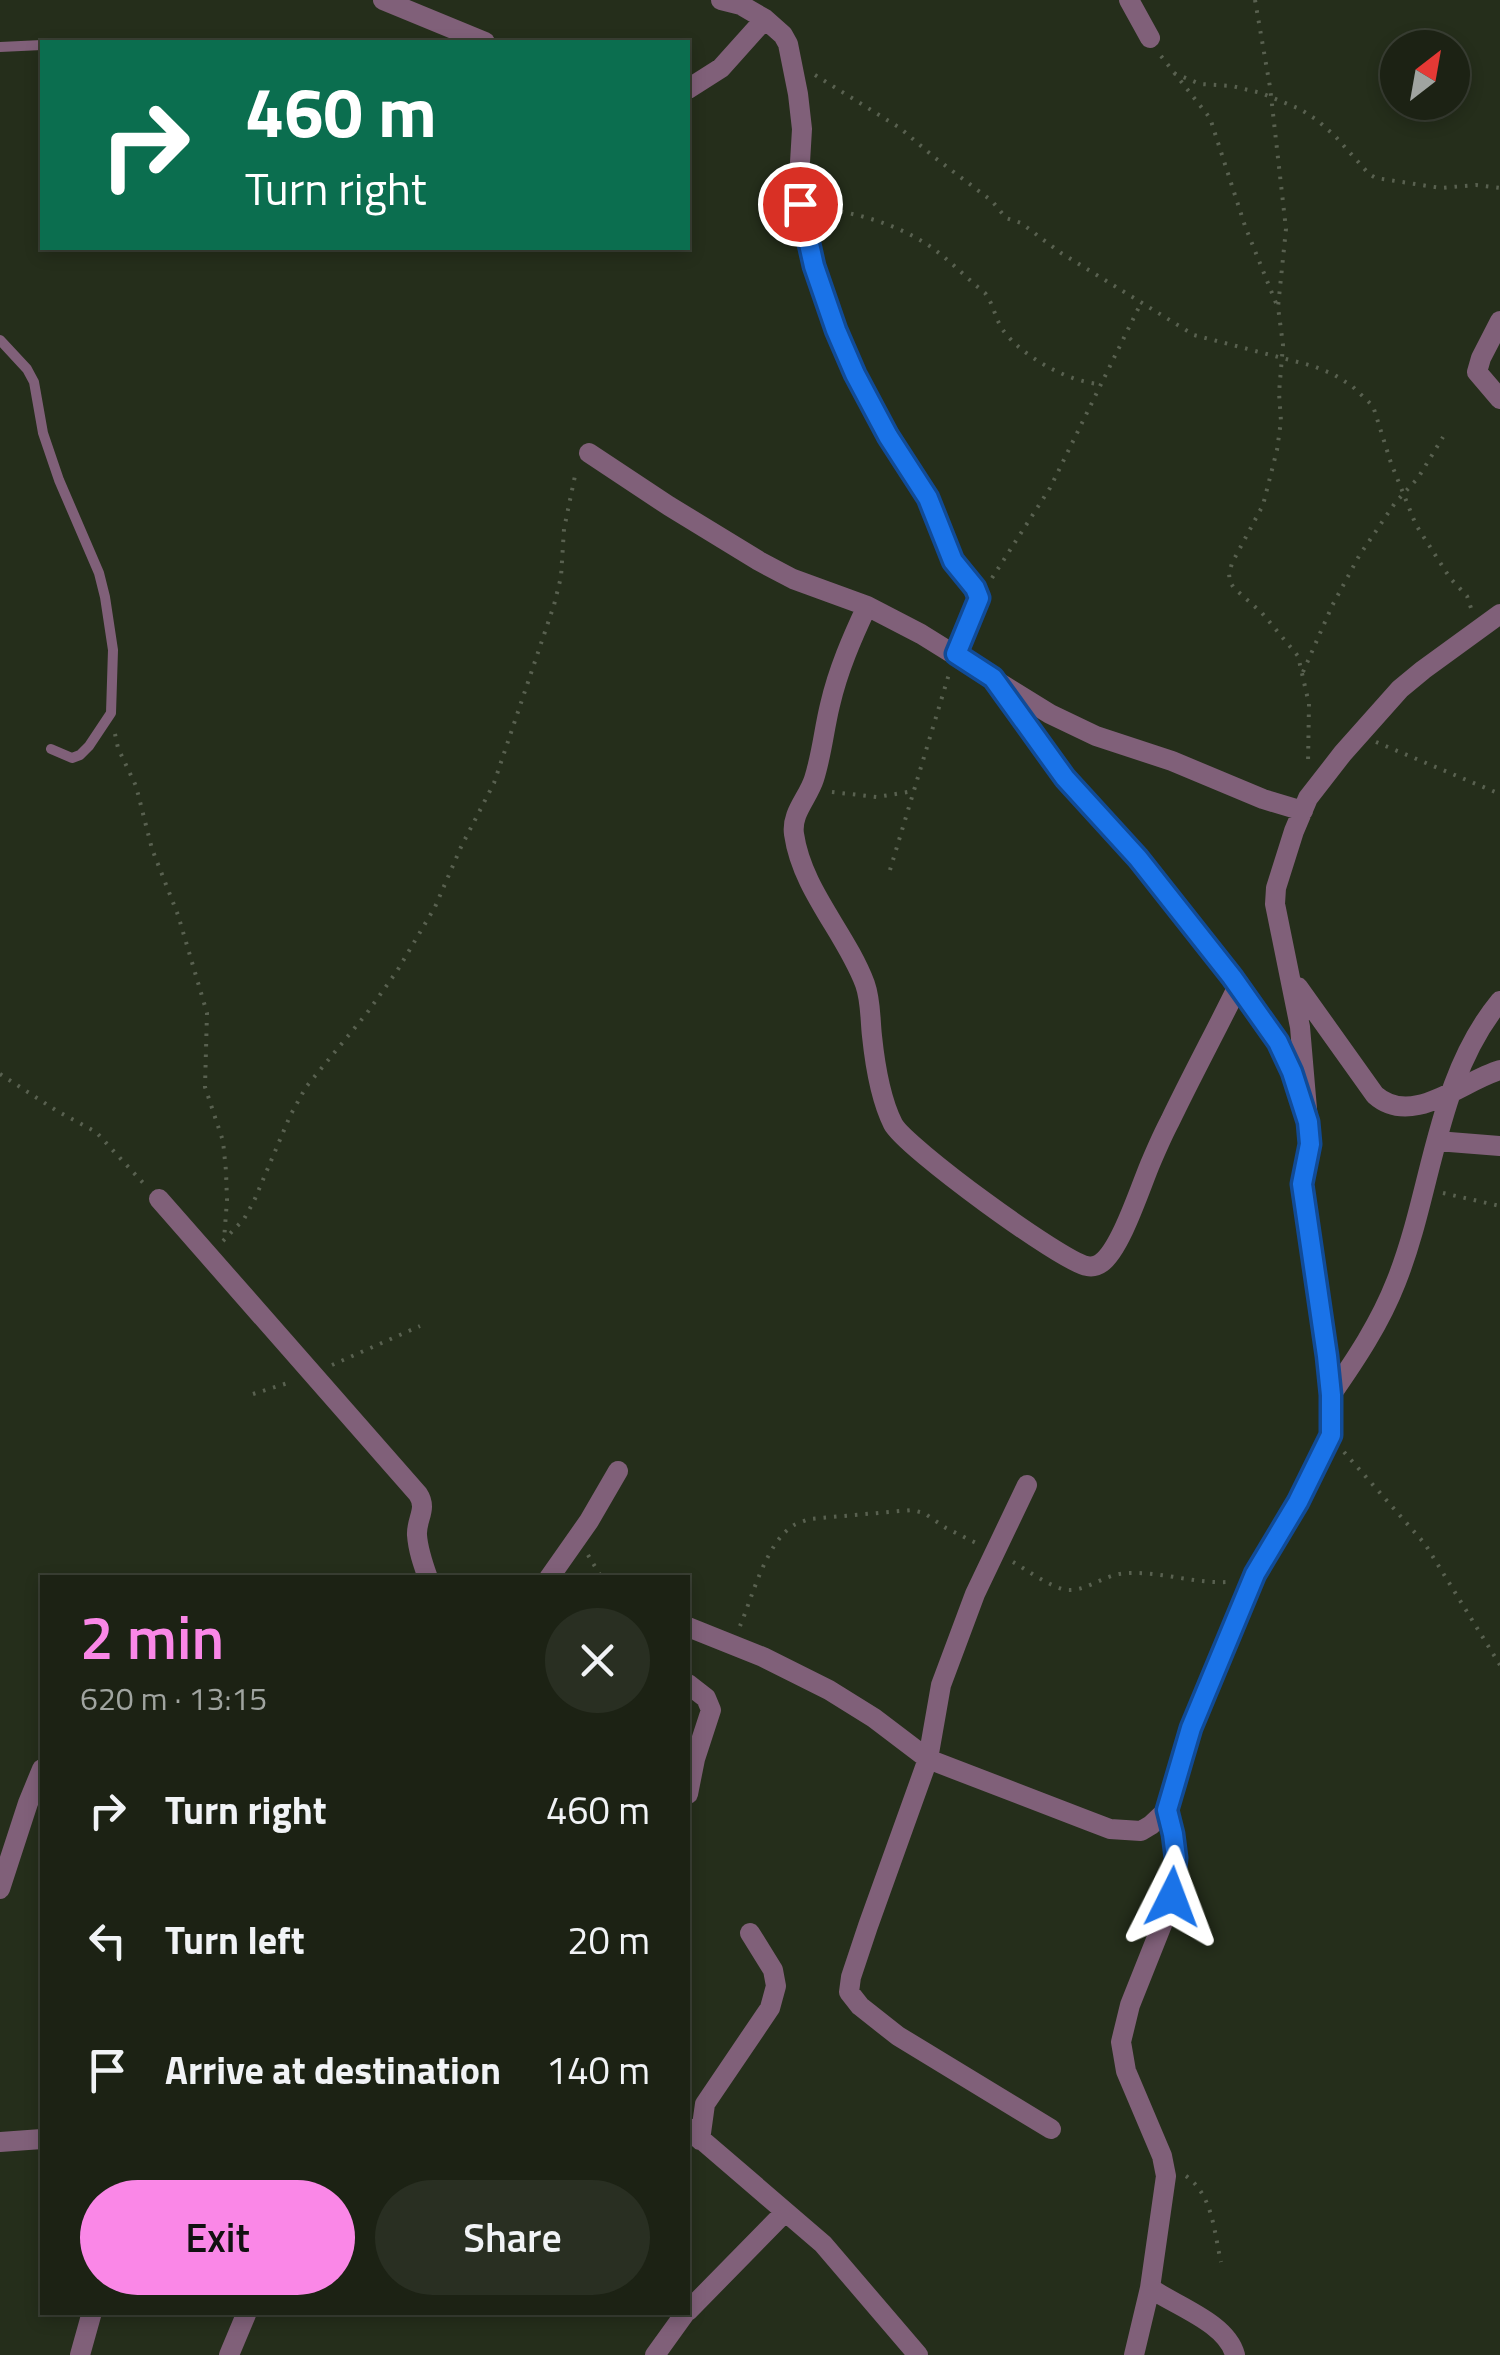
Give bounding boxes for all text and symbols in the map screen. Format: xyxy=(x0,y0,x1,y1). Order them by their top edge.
north arrow xyxy=(1380,30,1470,120)
map controls xyxy=(1380,30,1470,120)
text: 460 m xyxy=(245,58,437,164)
icon: right xyxy=(80,80,210,210)
text: Turn right xyxy=(245,154,427,222)
pin xyxy=(758,162,843,247)
icon: arrive xyxy=(773,177,828,232)
text: 2 min xyxy=(80,1591,224,1682)
button: close xyxy=(545,1608,650,1713)
text: 620 m · 13:15 xyxy=(80,1674,267,1722)
text: Turn right xyxy=(165,1781,327,1839)
text: 460 m xyxy=(546,1781,650,1839)
icon: right xyxy=(80,1783,135,1838)
position arrow xyxy=(1120,1845,1224,1949)
text: Turn left xyxy=(165,1911,305,1969)
text: 20 m xyxy=(567,1911,650,1969)
icon: left xyxy=(80,1913,135,1968)
text: Arrive at destination xyxy=(165,2041,501,2099)
text: 140 m xyxy=(546,2041,650,2099)
icon: arrive xyxy=(80,2043,135,2098)
button: Exit xyxy=(80,2180,355,2295)
button: Share xyxy=(375,2180,650,2295)

